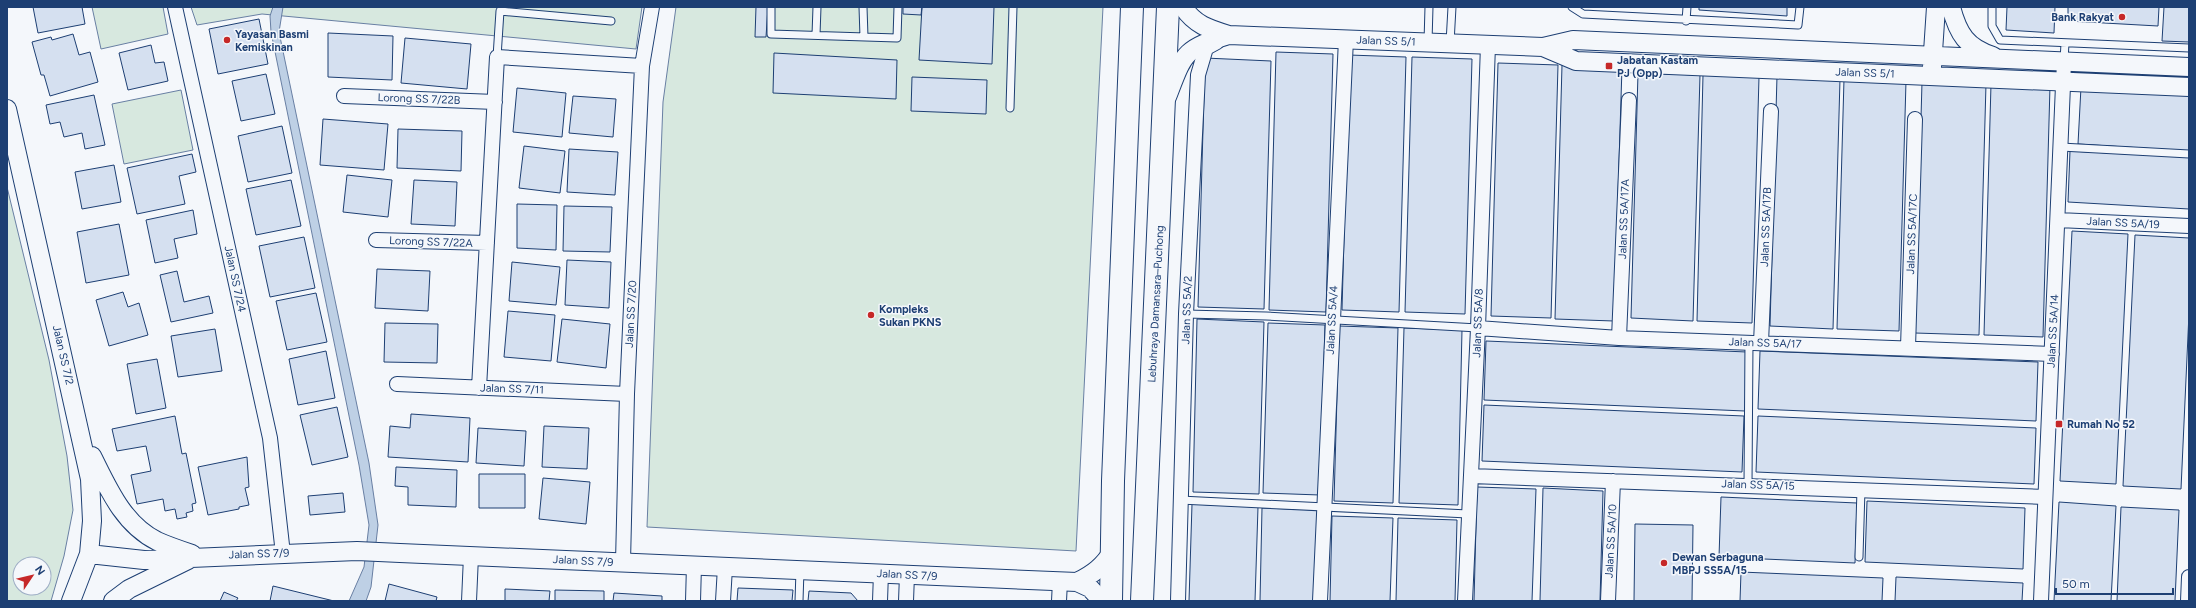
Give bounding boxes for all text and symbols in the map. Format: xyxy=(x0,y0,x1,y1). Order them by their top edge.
place label: Bank Rakyat xyxy=(2051,11,2115,24)
marker: Bank Rakyat xyxy=(2117,12,2127,22)
place label: Yayasan Basmi Kemiskinan xyxy=(235,28,309,54)
street label: Jalan SS 5/1 xyxy=(1356,33,1416,49)
marker: Yayasan Basmi Kemiskinan xyxy=(222,35,232,45)
place label: Jabatan Kastam PJ (Opp) xyxy=(1617,54,1699,80)
marker: Jabatan Kastam PJ (Opp) xyxy=(1604,61,1614,71)
street label: Jalan SS 5/1 xyxy=(1835,65,1895,81)
street label: Lorong SS 7/22B xyxy=(377,91,461,107)
street label: Jalan SS 5A/17A xyxy=(1616,178,1632,259)
street label: Jalan SS 5A/17B xyxy=(1758,187,1774,267)
street label: Jalan SS 5A/17C xyxy=(1904,193,1920,275)
street label: Jalan SS 5A/19 xyxy=(2086,215,2160,231)
street label: Lebuhraya Damansara–Puchong xyxy=(1145,225,1167,383)
street label: Lorong SS 7/22A xyxy=(389,234,474,250)
street label: Jalan SS 7/24 xyxy=(222,245,248,314)
street label: Jalan SS 5A/2 xyxy=(1179,275,1195,345)
street label: Jalan SS 7/20 xyxy=(623,280,639,348)
street label: Jalan SS 5A/4 xyxy=(1324,285,1340,355)
street label: Jalan SS 5A/8 xyxy=(1470,288,1486,358)
street label: Jalan SS 5A/14 xyxy=(2045,294,2061,368)
place label: Kompleks Sukan PKNS xyxy=(879,303,942,329)
marker: Kompleks Sukan PKNS xyxy=(866,310,876,320)
street label: Jalan SS 7/2 xyxy=(50,324,76,386)
street label: Jalan SS 5A/17 xyxy=(1728,335,1802,351)
street label: Jalan SS 7/11 xyxy=(480,381,544,397)
place label: Rumah No 52 xyxy=(2067,418,2135,431)
marker: Rumah No 52 xyxy=(2054,419,2064,429)
street label: Jalan SS 5A/15 xyxy=(1721,477,1795,493)
street label: Jalan SS 5A/10 xyxy=(1603,504,1619,578)
street label: Jalan SS 7/9 xyxy=(228,546,290,562)
place label: Dewan Serbaguna MBPJ SS5A/15 xyxy=(1672,551,1764,577)
street label: Jalan SS 7/9 xyxy=(552,553,614,569)
north arrow xyxy=(12,556,52,596)
marker: Dewan Serbaguna MBPJ SS5A/15 xyxy=(1659,558,1669,568)
text: N xyxy=(32,563,48,578)
street label: Jalan SS 7/9 xyxy=(876,567,938,583)
scale bar xyxy=(2056,570,2173,596)
text: 50 m xyxy=(2062,577,2090,591)

